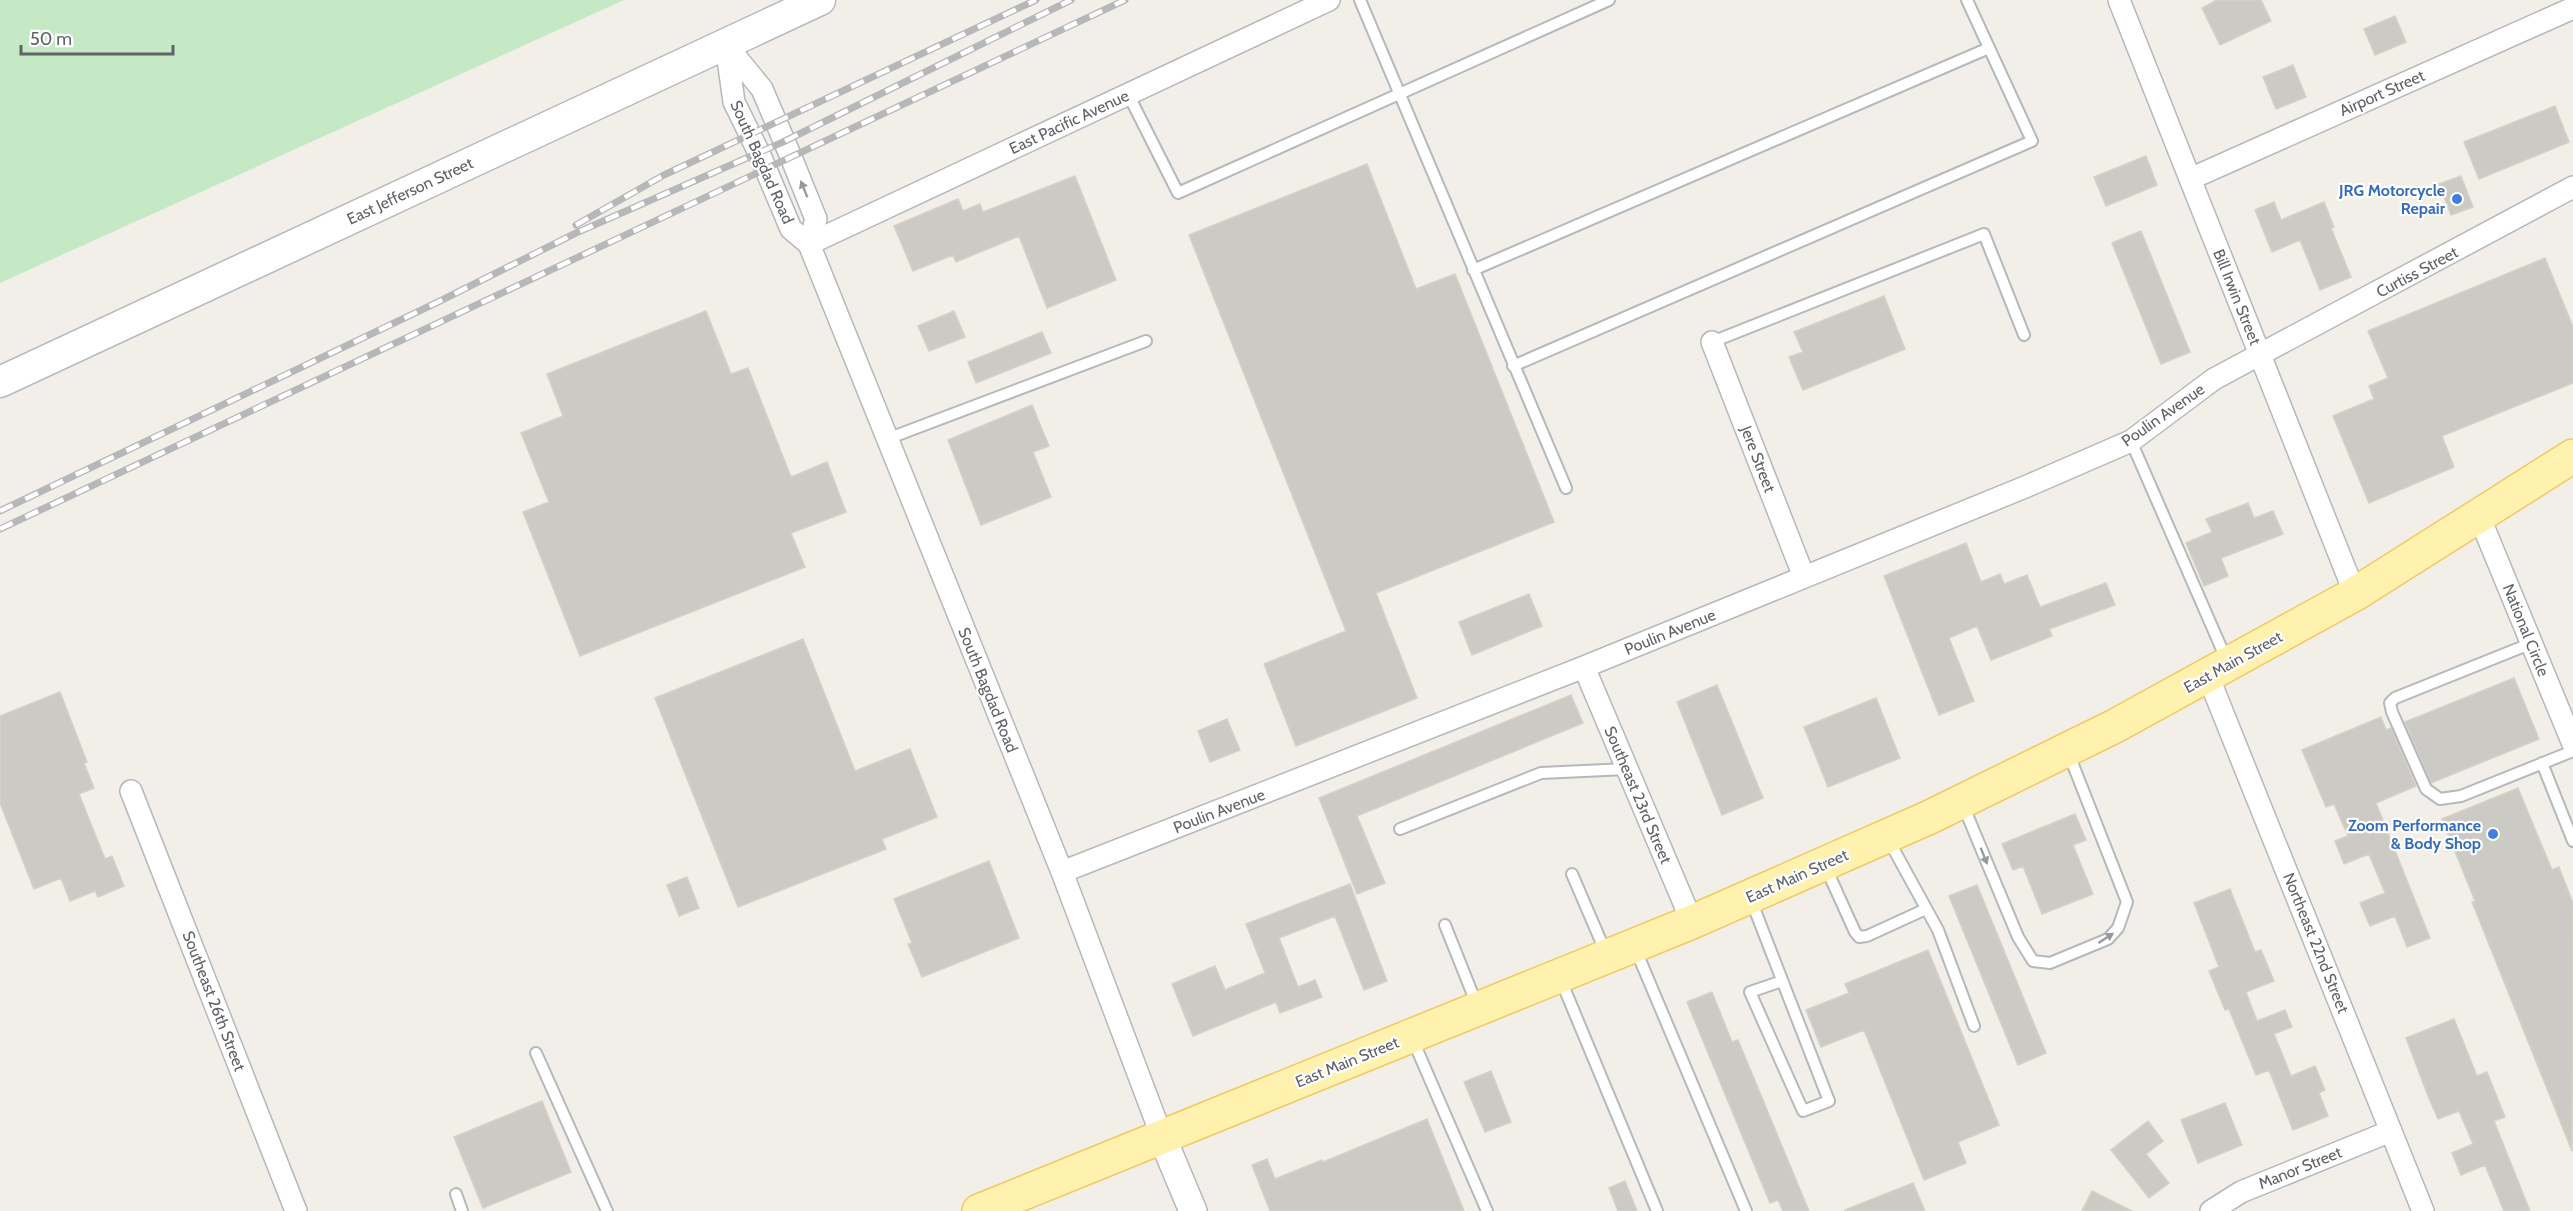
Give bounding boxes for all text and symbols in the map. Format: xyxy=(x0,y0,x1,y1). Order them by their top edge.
scale bar xyxy=(21,18,172,56)
text: 50 m xyxy=(30,28,72,50)
street label: Airport Street xyxy=(2336,66,2428,120)
street label: East Pacific Avenue xyxy=(1006,86,1132,158)
street label: South Bagdad Road xyxy=(726,97,798,227)
street label: East Jefferson Street xyxy=(344,153,477,229)
one-way arrow xyxy=(799,179,809,197)
place label: JRG Motorcycle Repair xyxy=(2338,181,2446,218)
marker: JRG Motorcycle Repair xyxy=(2450,192,2464,206)
street label: Curtiss Street xyxy=(2373,242,2462,301)
street label: Bill Irwin Street xyxy=(2209,246,2265,348)
street label: Poulin Avenue xyxy=(2118,380,2208,450)
street label: Jere Street xyxy=(1736,422,1780,496)
street label: National Circle xyxy=(2499,581,2553,679)
street label: Poulin Avenue xyxy=(1622,605,1718,659)
street label: South Bagdad Road xyxy=(954,625,1022,755)
street label: East Main Street xyxy=(2180,627,2286,697)
street label: Southeast 23rd Street xyxy=(1600,723,1676,867)
street label: Poulin Avenue xyxy=(1171,785,1267,837)
place label: Zoom Performance & Body Shop xyxy=(2348,816,2481,853)
marker: Zoom Performance & Body Shop xyxy=(2486,827,2500,841)
street label: East Main Street xyxy=(1743,845,1852,907)
one-way arrow xyxy=(1979,847,1989,865)
street label: Northeast 22nd Street xyxy=(2279,870,2353,1017)
street label: Southeast 26th Street xyxy=(179,928,250,1074)
one-way arrow xyxy=(2097,932,2114,943)
street label: East Main Street xyxy=(1293,1032,1402,1091)
street label: Manor Street xyxy=(2256,1142,2345,1193)

